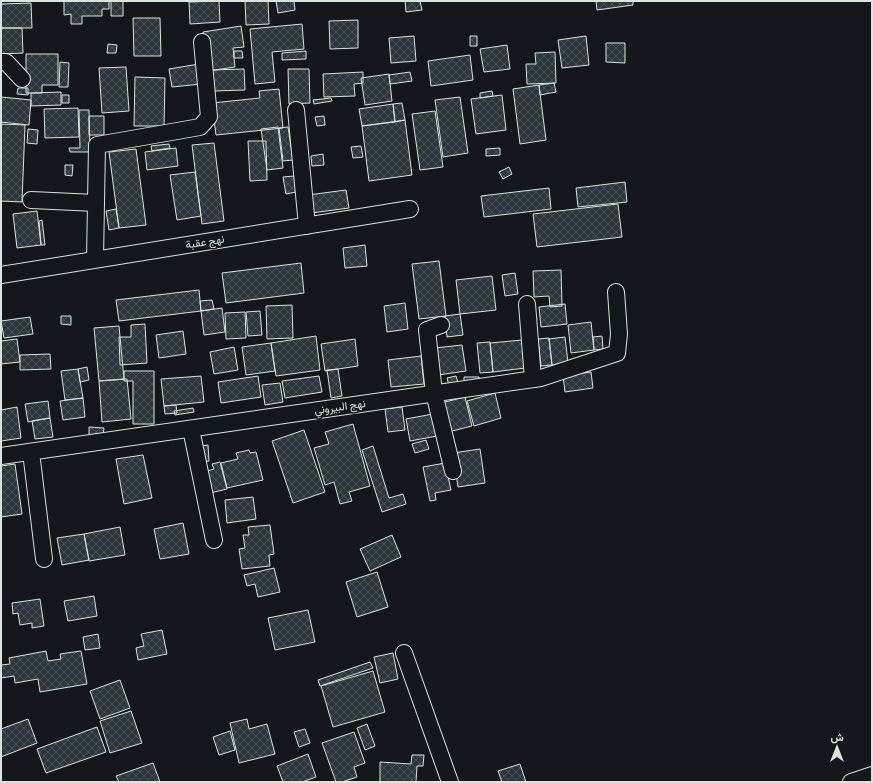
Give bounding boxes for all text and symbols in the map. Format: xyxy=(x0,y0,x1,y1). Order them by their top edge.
street label: نهج عقبة xyxy=(185,233,226,252)
street label: نهج البيروني xyxy=(313,397,367,420)
north arrow xyxy=(817,727,857,767)
text: ش xyxy=(830,731,844,744)

